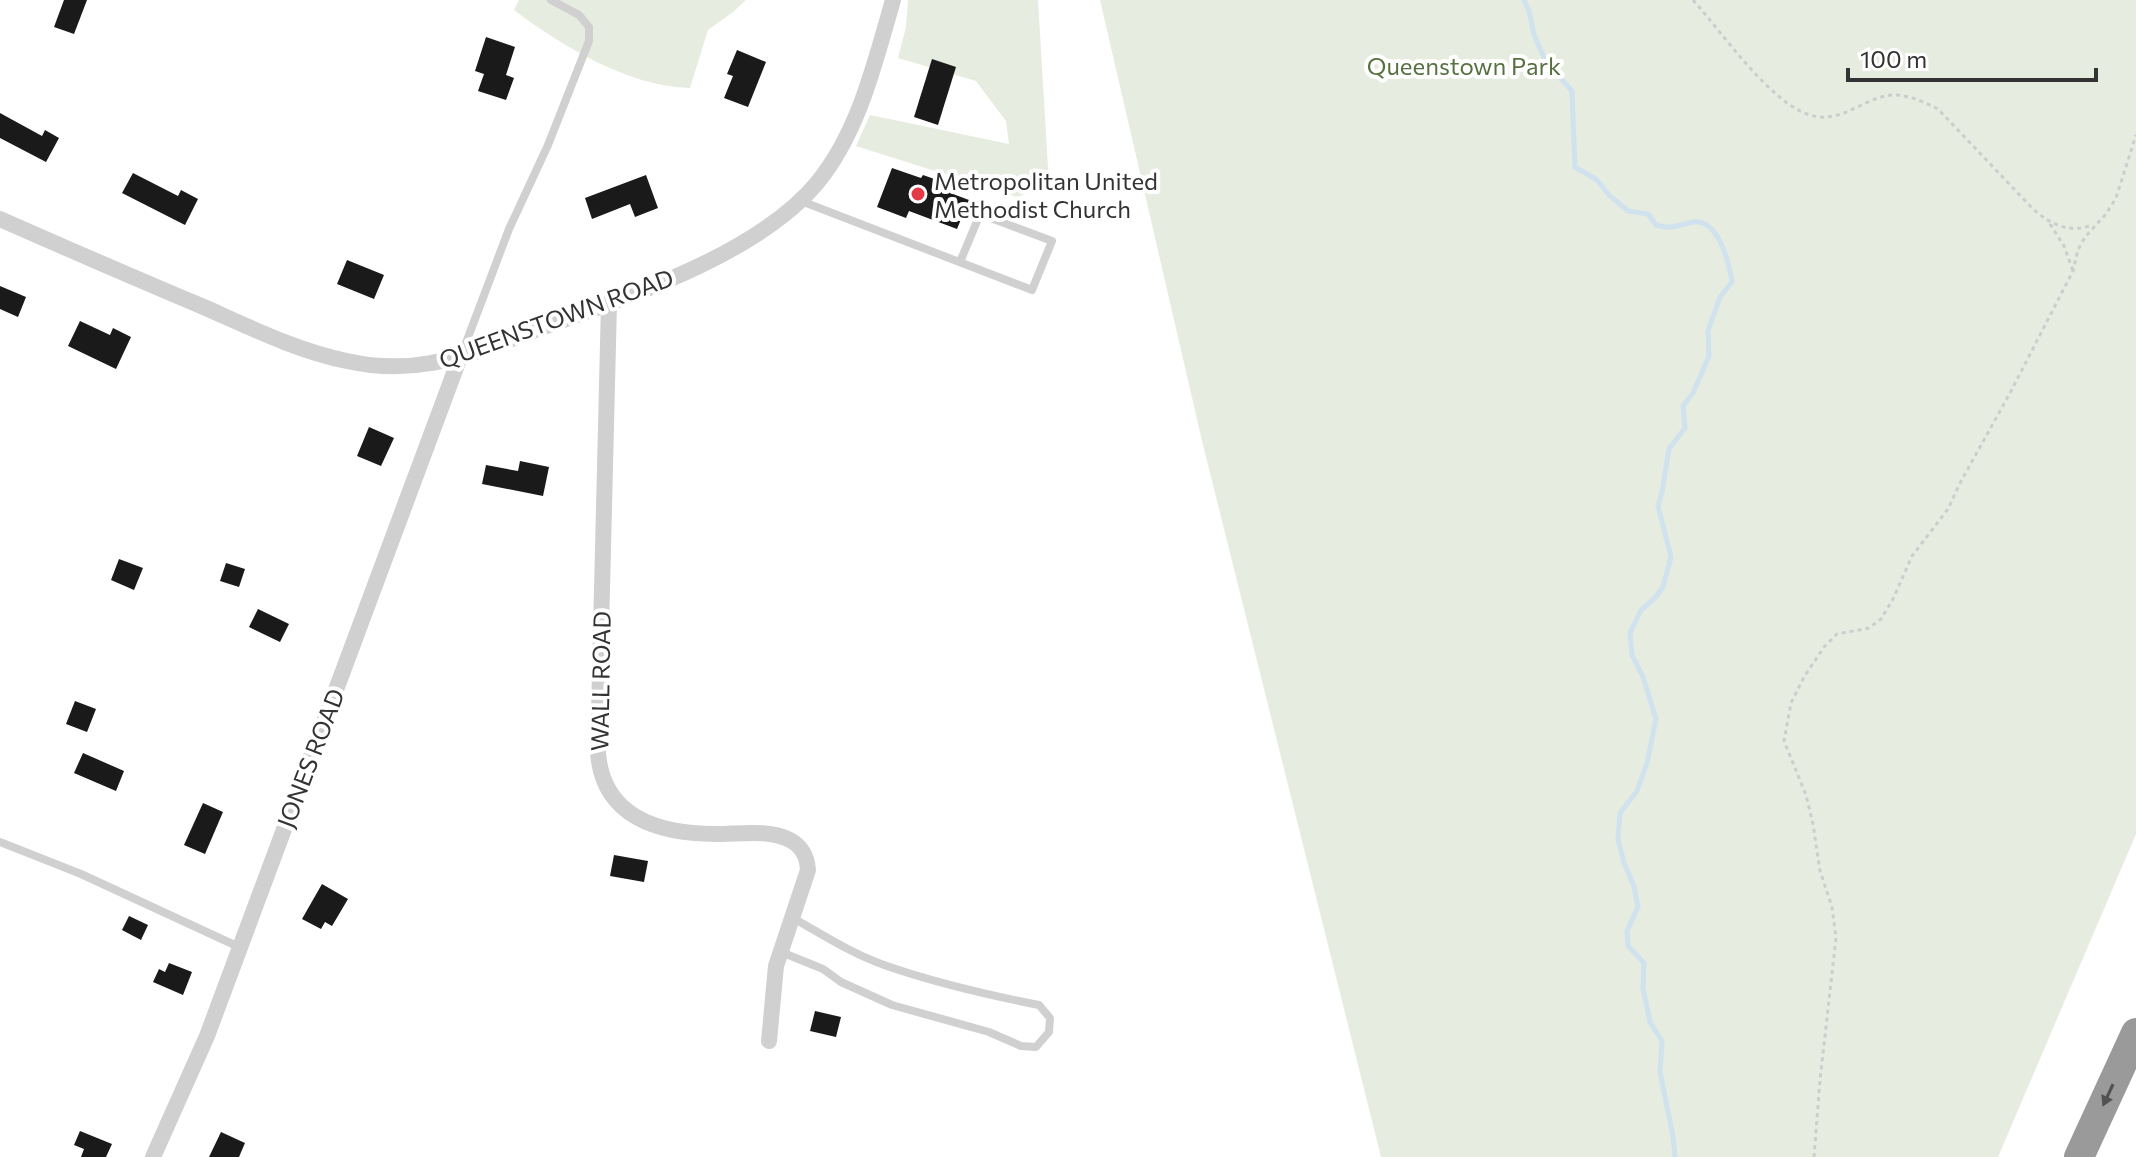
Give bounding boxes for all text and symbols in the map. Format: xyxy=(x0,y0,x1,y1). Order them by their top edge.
scale bar xyxy=(1848,32,2096,82)
text: 100 m xyxy=(1860,44,1927,73)
park label: Queenstown Park xyxy=(1367,51,1561,80)
place label: Metropolitan United Methodist Church xyxy=(934,166,1158,223)
marker: Metropolitan United Methodist Church xyxy=(909,185,927,203)
street label: QUEENSTOWN ROAD xyxy=(435,262,677,374)
street label: WALL ROAD xyxy=(584,611,616,751)
street label: JONES ROAD xyxy=(270,684,350,832)
one-way arrow xyxy=(2101,1083,2114,1107)

